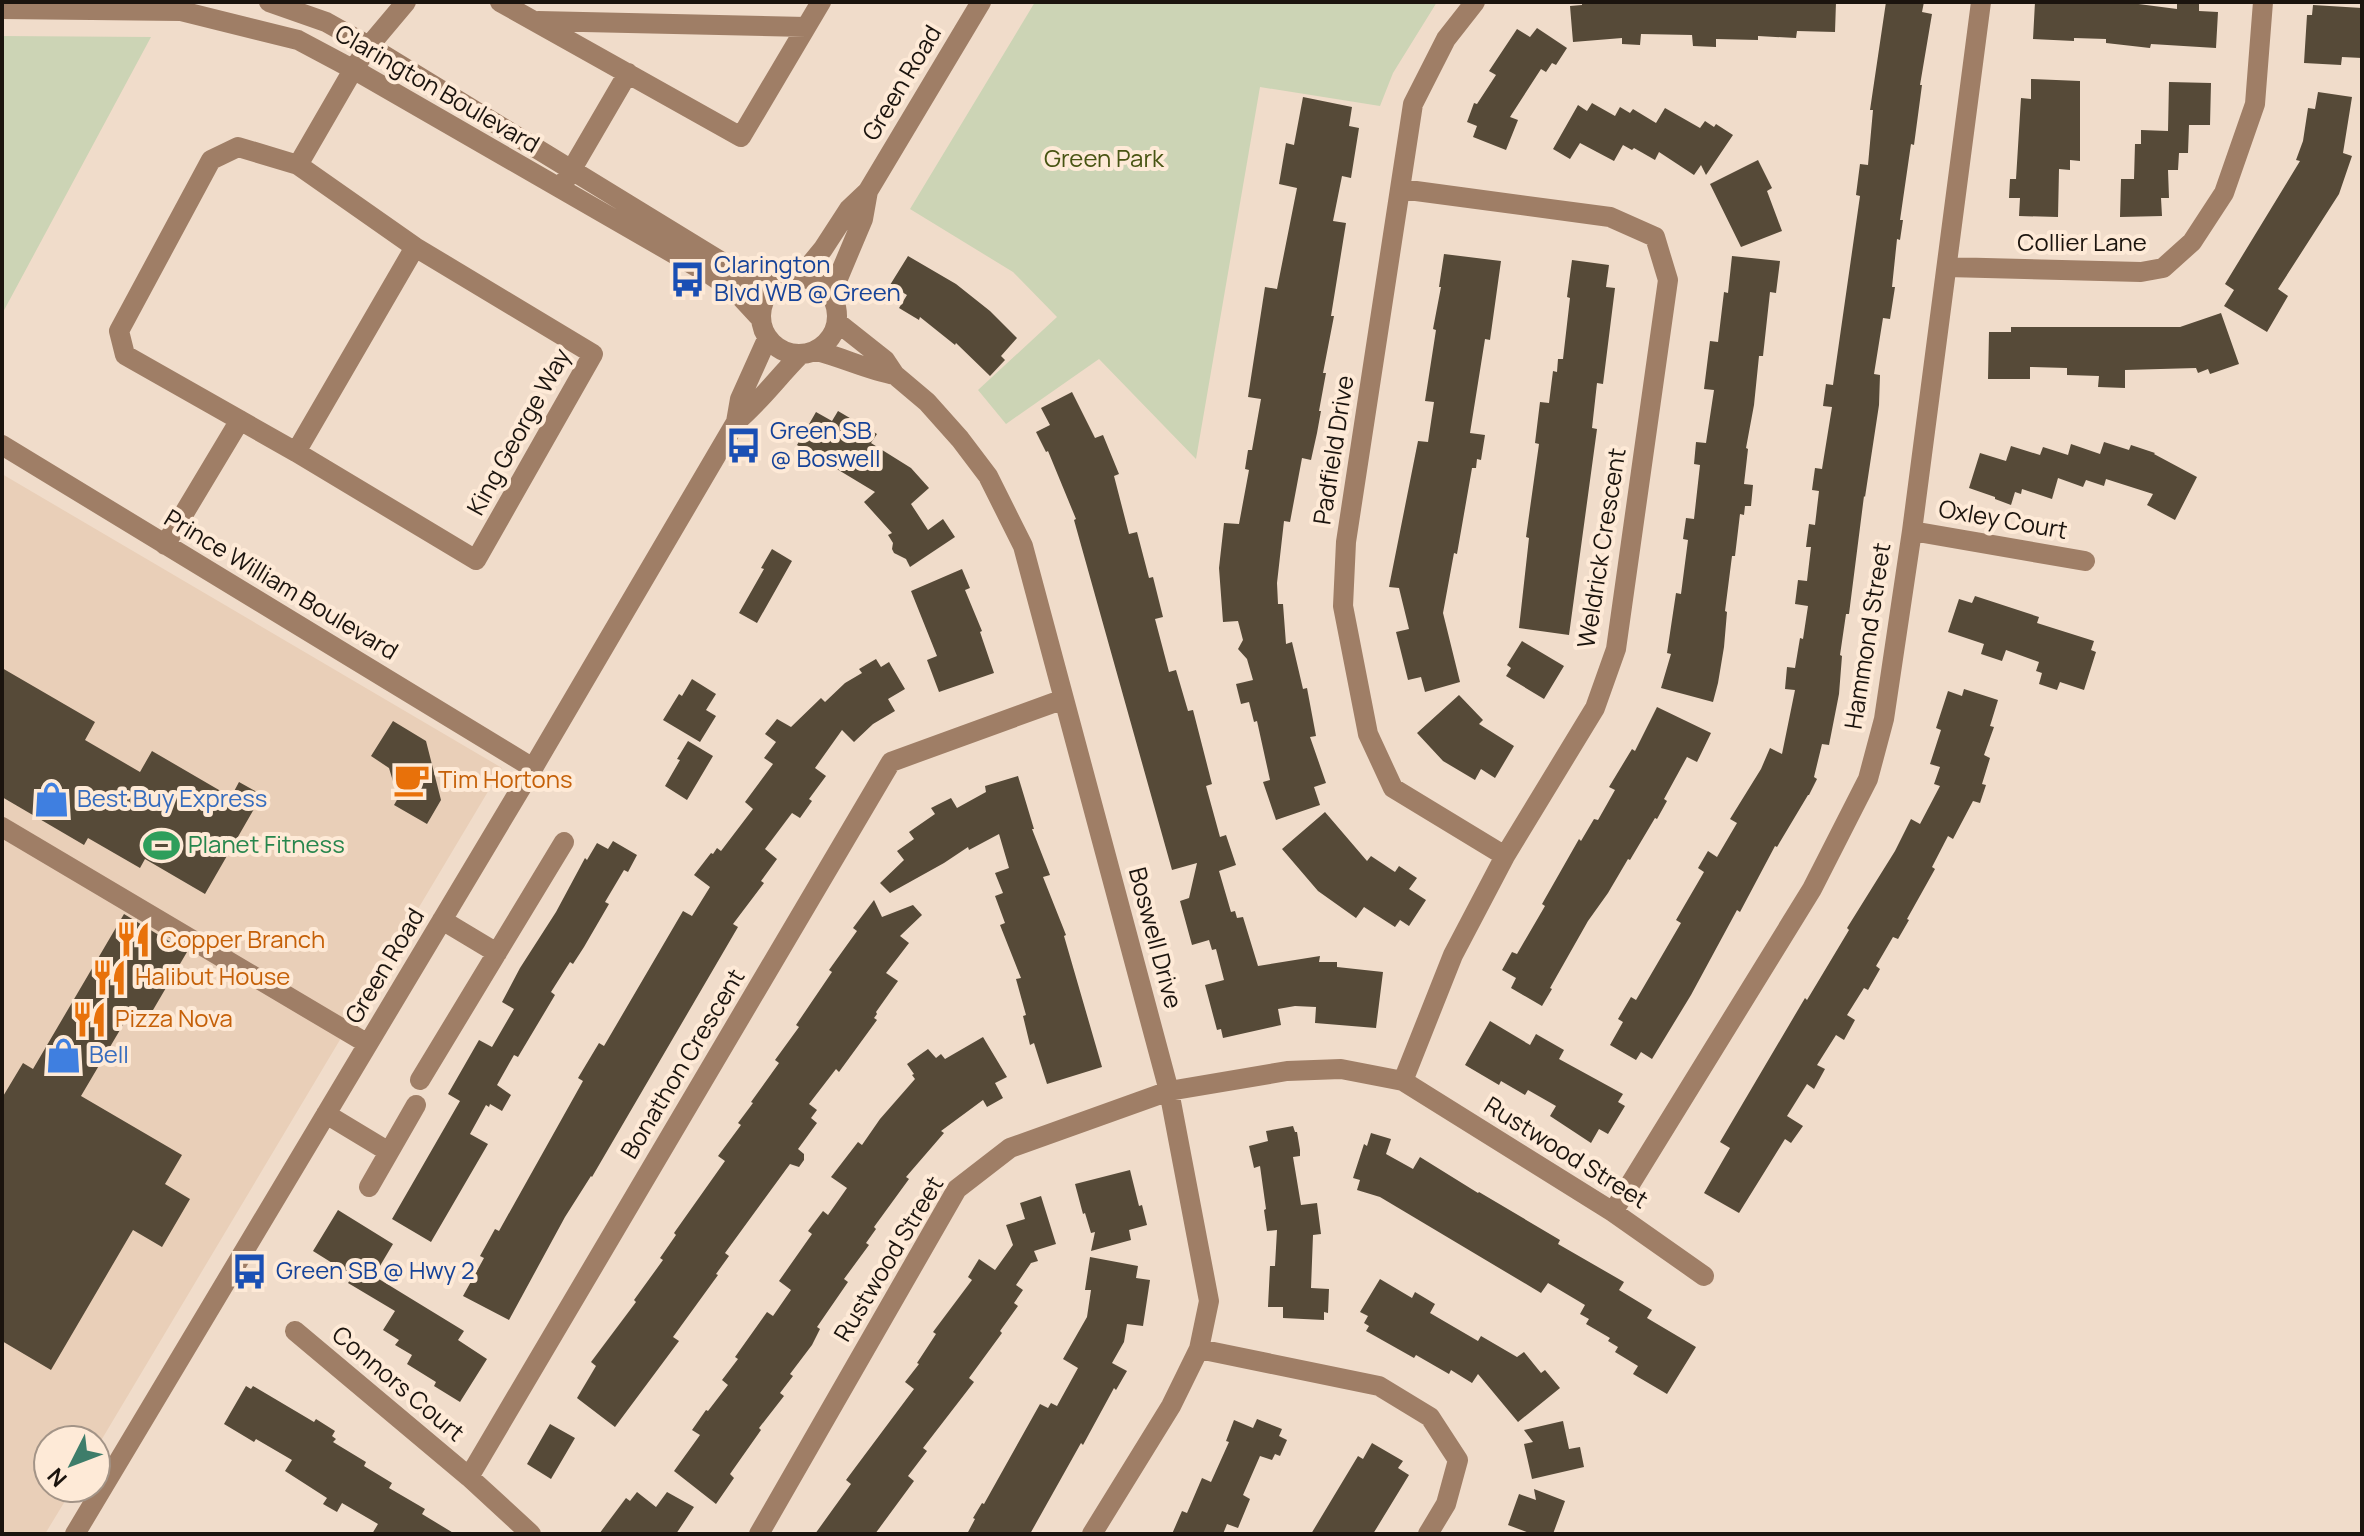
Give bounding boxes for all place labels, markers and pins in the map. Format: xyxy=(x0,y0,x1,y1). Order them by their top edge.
place label: Clarington Blvd WB @ Green xyxy=(714,247,901,308)
bus stop icon: Clarington Blvd WB @ Green xyxy=(669,260,707,298)
place label: Green SB @ Boswell xyxy=(770,413,881,474)
bus stop icon: Green SB @ Boswell xyxy=(725,426,763,464)
cafe icon: Tim Hortons xyxy=(393,761,431,799)
place label: Tim Hortons xyxy=(438,762,573,795)
shop icon: Best Buy Express xyxy=(32,780,70,818)
place label: Best Buy Express xyxy=(77,781,267,814)
sports icon: Planet Fitness xyxy=(143,826,181,864)
place label: Planet Fitness xyxy=(188,827,345,860)
restaurant icon: Copper Branch xyxy=(115,921,153,959)
place label: Copper Branch xyxy=(160,922,325,955)
restaurant icon: Halibut House xyxy=(90,958,128,996)
place label: Halibut House xyxy=(135,959,290,992)
restaurant icon: Pizza Nova xyxy=(70,1000,108,1038)
place label: Pizza Nova xyxy=(115,1001,233,1034)
shop icon: Bell xyxy=(44,1036,82,1074)
place label: Bell xyxy=(89,1037,129,1070)
bus stop icon: Green SB @ Hwy 2 xyxy=(231,1252,269,1290)
place label: Green SB @ Hwy 2 xyxy=(276,1253,475,1286)

